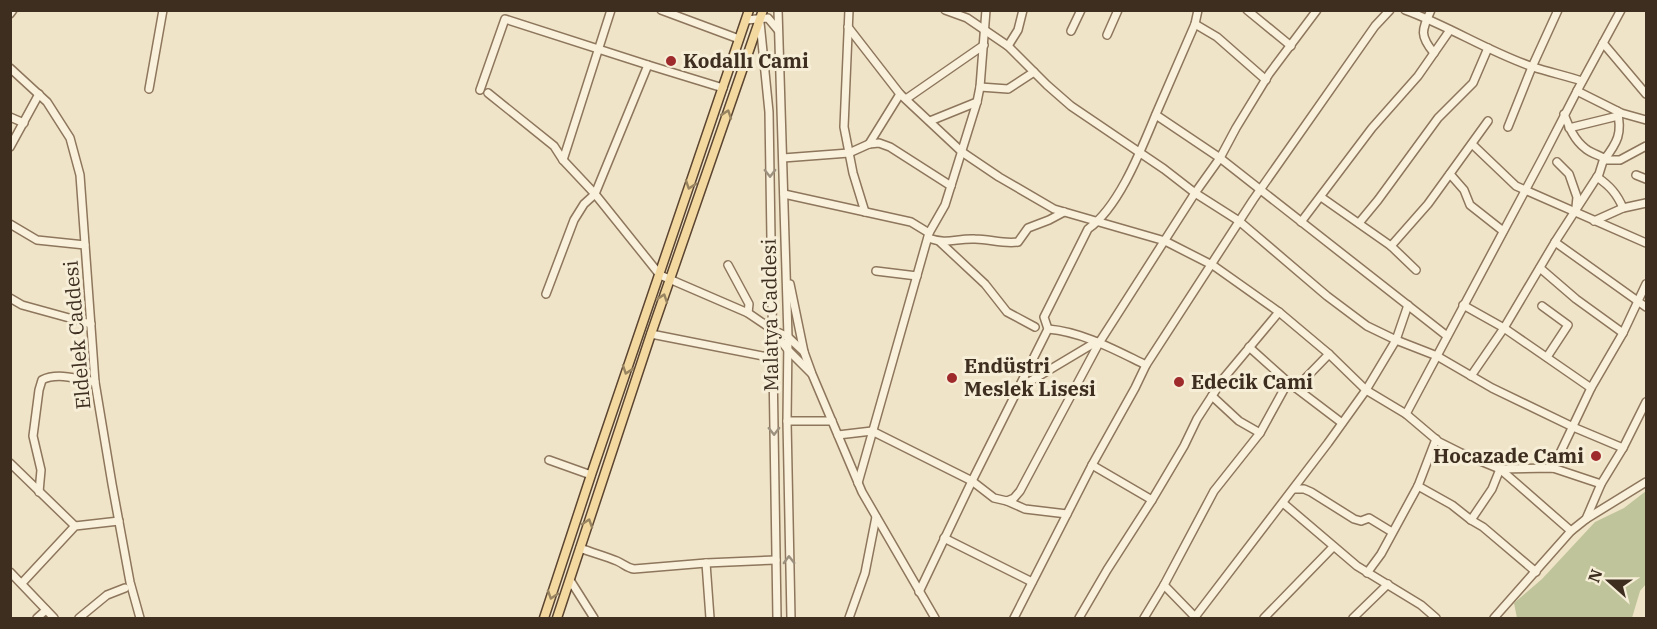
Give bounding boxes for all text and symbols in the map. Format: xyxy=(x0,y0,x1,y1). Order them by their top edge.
place label: Kodallı Cami xyxy=(683,47,809,74)
marker: Kodallı Cami xyxy=(664,54,678,68)
one-way arrow xyxy=(719,109,732,120)
one-way arrow xyxy=(764,169,776,178)
one-way arrow xyxy=(685,179,697,190)
street label: Malatya Caddesi xyxy=(755,238,784,392)
street label: Eldelek Caddesi xyxy=(57,259,96,411)
one-way arrow xyxy=(656,293,669,304)
place label: Endüstri Meslek Lisesi xyxy=(964,352,1096,402)
one-way arrow xyxy=(622,364,635,375)
place label: Edecik Cami xyxy=(1191,368,1313,395)
marker: Endüstri Meslek Lisesi xyxy=(945,371,959,385)
marker: Edecik Cami xyxy=(1172,375,1186,389)
one-way arrow xyxy=(768,427,780,436)
place label: Hocazade Cami xyxy=(1433,442,1584,469)
marker: Hocazade Cami xyxy=(1589,449,1603,463)
one-way arrow xyxy=(581,518,594,529)
north arrow xyxy=(1579,551,1639,611)
one-way arrow xyxy=(783,556,795,565)
text: N xyxy=(1583,566,1607,585)
one-way arrow xyxy=(547,589,559,600)

